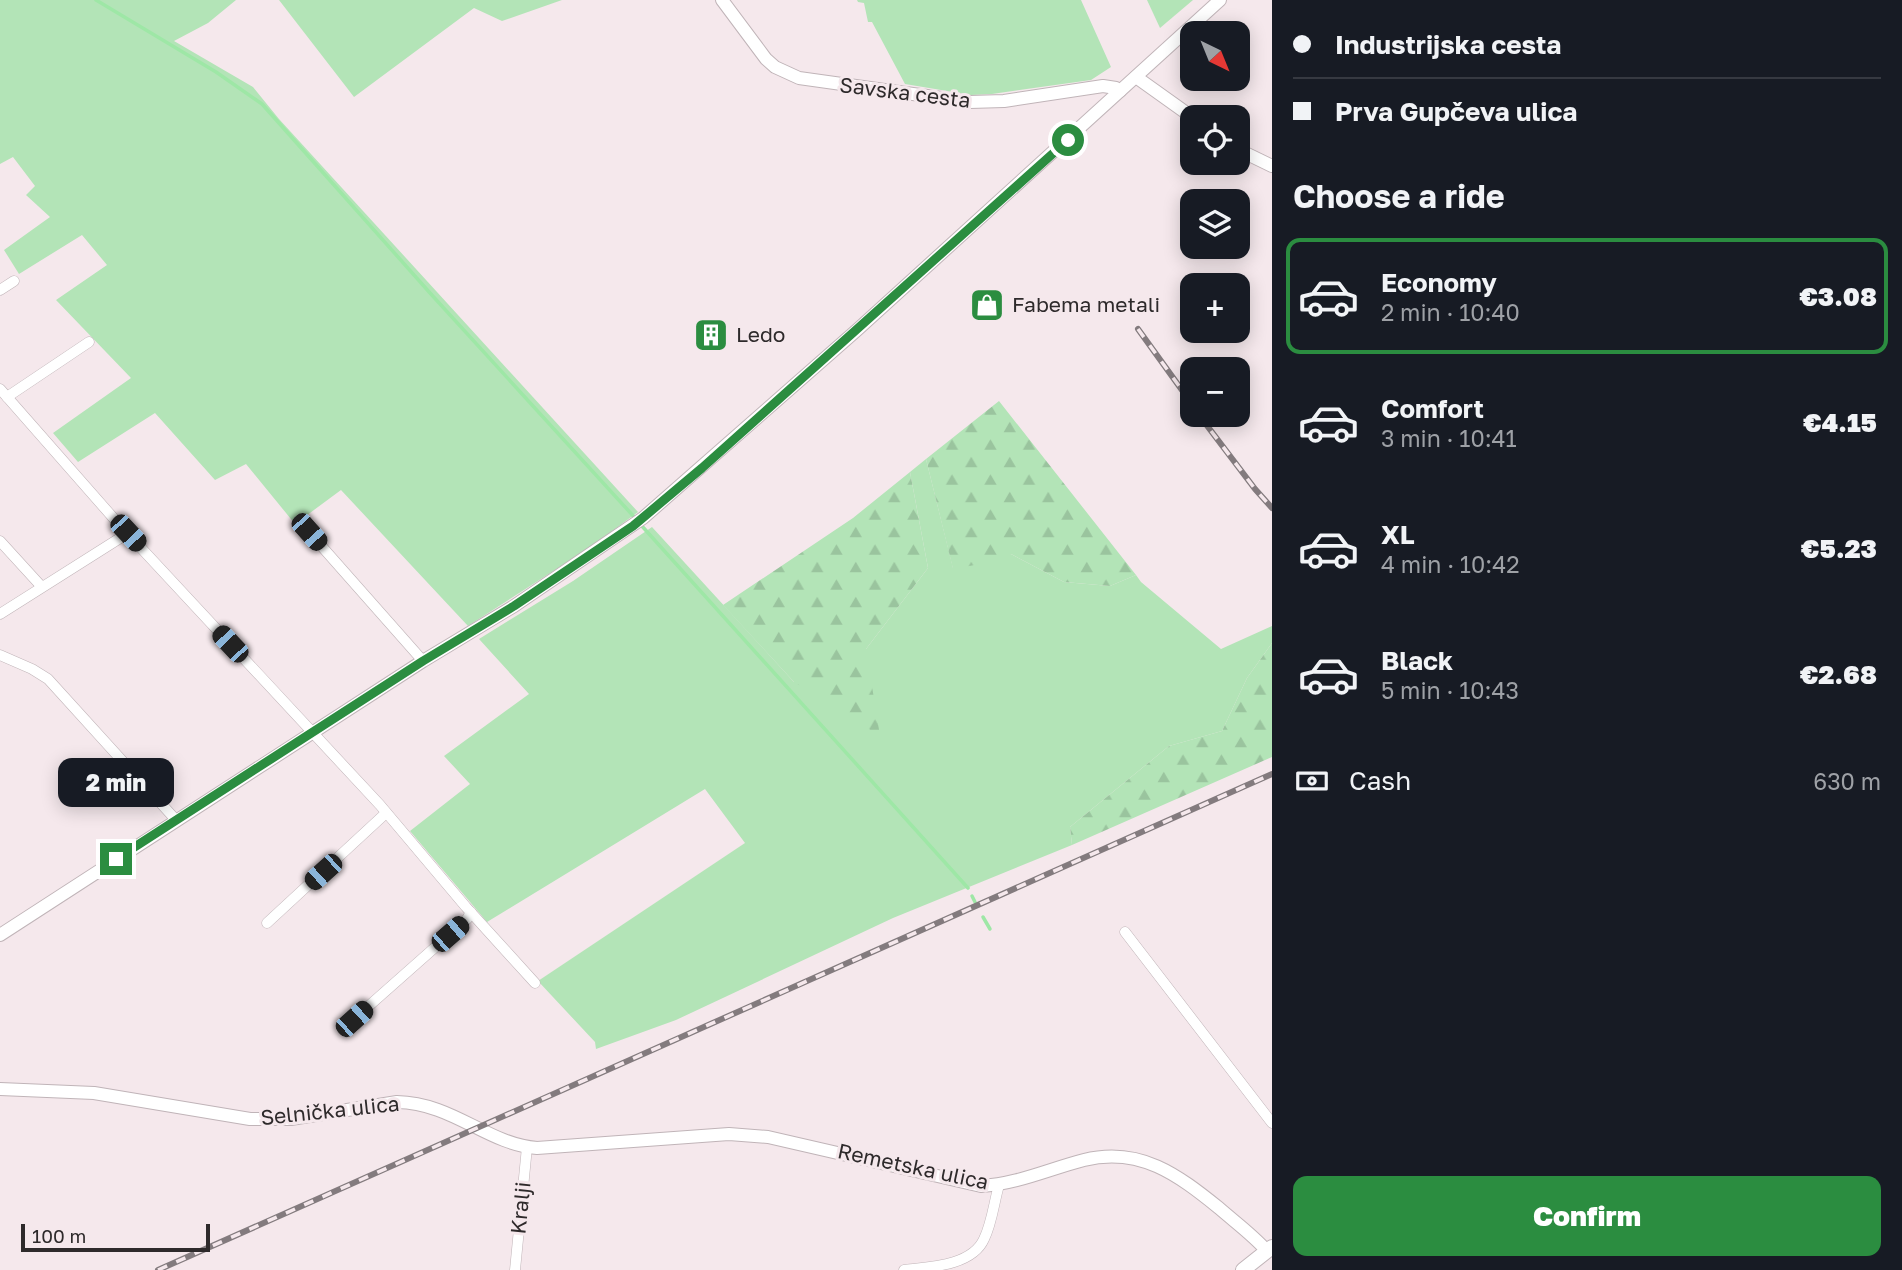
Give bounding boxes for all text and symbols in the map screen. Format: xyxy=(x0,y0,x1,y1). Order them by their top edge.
north arrow xyxy=(1180,21,1250,91)
map controls xyxy=(1180,21,1250,427)
text: Industrijska cesta xyxy=(1335,29,1561,60)
street label: Savska cesta xyxy=(838,71,972,113)
text: Prva Gupčeva ulica xyxy=(1335,96,1577,127)
button: locate xyxy=(1180,105,1250,175)
route start xyxy=(1052,124,1084,156)
text: Choose a ride xyxy=(1293,177,1505,215)
button: layers xyxy=(1180,189,1250,259)
icon: car xyxy=(1297,265,1360,328)
text: Economy xyxy=(1381,267,1497,298)
button: + xyxy=(1180,273,1250,343)
text: €3.08 xyxy=(1799,281,1877,312)
shop icon: Fabema metali xyxy=(968,286,1006,324)
place label: Fabema metali xyxy=(1012,291,1160,317)
text: 2 min · 10:40 xyxy=(1381,298,1520,326)
building icon: Ledo xyxy=(692,316,730,354)
place label: Ledo xyxy=(736,321,785,347)
button: − xyxy=(1180,357,1250,427)
icon: car xyxy=(1297,391,1360,454)
text: Comfort xyxy=(1381,393,1484,424)
text: €4.15 xyxy=(1803,407,1877,438)
text: 3 min · 10:41 xyxy=(1381,424,1517,452)
car xyxy=(288,509,331,555)
car xyxy=(106,510,151,556)
icon: car xyxy=(1297,517,1360,580)
text: XL xyxy=(1381,519,1415,550)
text: €5.23 xyxy=(1801,533,1877,564)
text: 4 min · 10:42 xyxy=(1381,550,1520,578)
car xyxy=(208,621,253,667)
icon: car xyxy=(1297,643,1360,706)
text: Black xyxy=(1381,645,1453,676)
text: €2.68 xyxy=(1800,659,1877,690)
text: 5 min · 10:43 xyxy=(1381,676,1519,704)
callout: 2 min xyxy=(58,758,174,806)
icon: cash xyxy=(1293,762,1331,800)
text: Cash xyxy=(1349,765,1411,796)
text: 630 m xyxy=(1813,767,1881,795)
text: 2 min xyxy=(86,768,146,796)
route end xyxy=(100,843,132,875)
car xyxy=(301,850,346,894)
car xyxy=(428,912,473,956)
car xyxy=(332,997,377,1041)
street label: Selnička ulica xyxy=(259,1090,401,1130)
street label: Remetska ulica xyxy=(835,1137,991,1195)
button: Confirm xyxy=(1293,1176,1881,1256)
street label: Kralji xyxy=(504,1181,536,1235)
scale bar xyxy=(21,1221,210,1253)
text: 100 m xyxy=(32,1224,86,1247)

